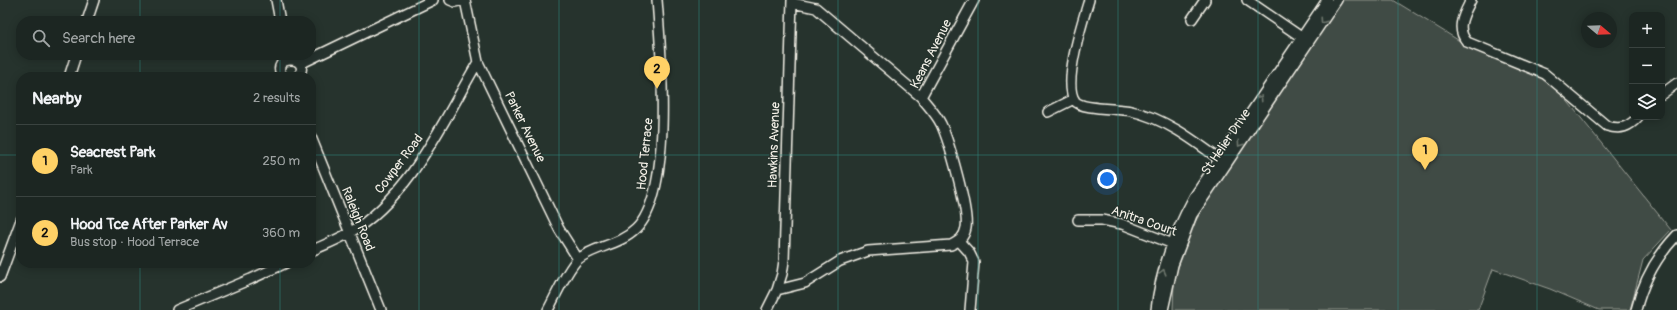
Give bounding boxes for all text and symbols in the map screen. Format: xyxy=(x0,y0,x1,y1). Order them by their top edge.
north arrow xyxy=(1581,12,1617,48)
map controls xyxy=(1629,12,1665,120)
button: + xyxy=(1629,12,1665,48)
search box xyxy=(16,16,316,60)
street label: Keans Avenue xyxy=(907,16,956,91)
one-way arrow xyxy=(1320,17,1328,24)
icon: search xyxy=(30,27,52,49)
text: Search here xyxy=(62,29,135,48)
button: − xyxy=(1629,48,1665,84)
pin: 2 xyxy=(644,56,670,89)
button: layers xyxy=(1629,84,1665,120)
text: Nearby xyxy=(32,88,81,109)
street label: Parker Avenue xyxy=(501,89,549,165)
text: 2 results xyxy=(253,90,300,106)
one-way arrow xyxy=(1255,95,1262,102)
street label: Hawkins Avenue xyxy=(764,101,784,188)
street label: St Helier Drive xyxy=(1198,105,1254,178)
street label: Hood Terrace xyxy=(633,116,657,191)
street label: Cowper Road xyxy=(371,131,427,197)
pin: 1 xyxy=(1412,137,1438,170)
one-way arrow xyxy=(1237,140,1245,147)
text: Seacrest Park xyxy=(70,143,155,162)
text: 1 xyxy=(42,153,48,169)
text: 250 m xyxy=(262,153,300,169)
text: Park xyxy=(70,162,93,178)
your location xyxy=(1097,169,1117,189)
street label: Raleigh Road xyxy=(338,185,378,253)
street label: Anitra Court xyxy=(1109,202,1180,240)
text: Hood Tce After Parker Av xyxy=(70,215,228,234)
text: 2 xyxy=(41,225,49,241)
text: 360 m xyxy=(262,225,300,241)
text: Bus stop · Hood Terrace xyxy=(70,234,199,250)
one-way arrow xyxy=(1158,269,1167,276)

